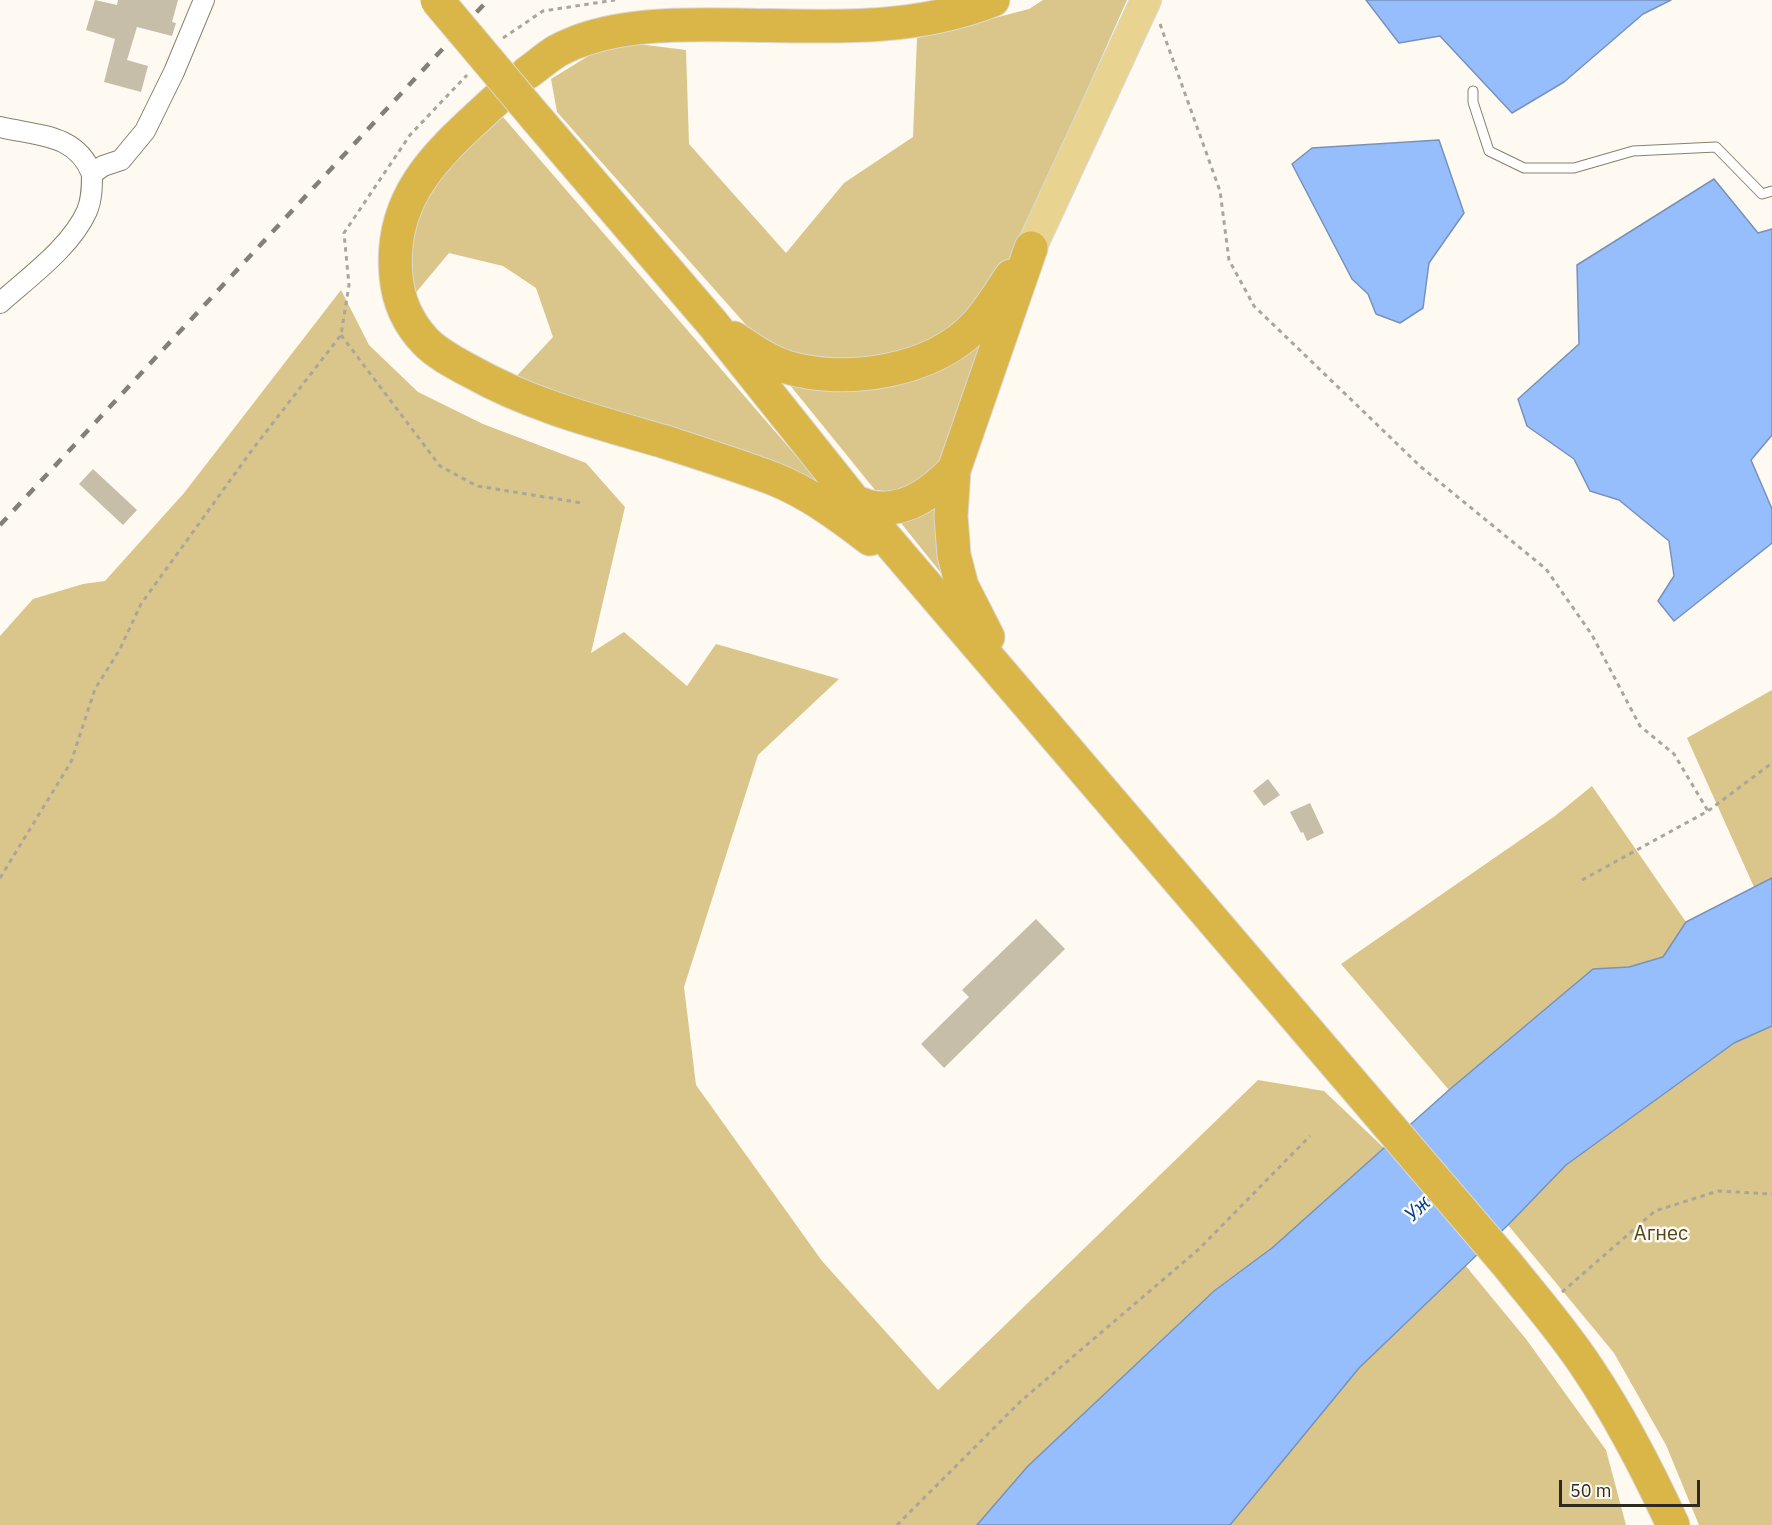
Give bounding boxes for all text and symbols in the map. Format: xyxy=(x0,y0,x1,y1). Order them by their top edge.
water label: Уж xyxy=(1400,1191,1436,1227)
park label: Агнес xyxy=(1634,1222,1688,1246)
scale bar xyxy=(1562,1468,1703,1506)
text: 50 m xyxy=(1570,1479,1612,1502)

